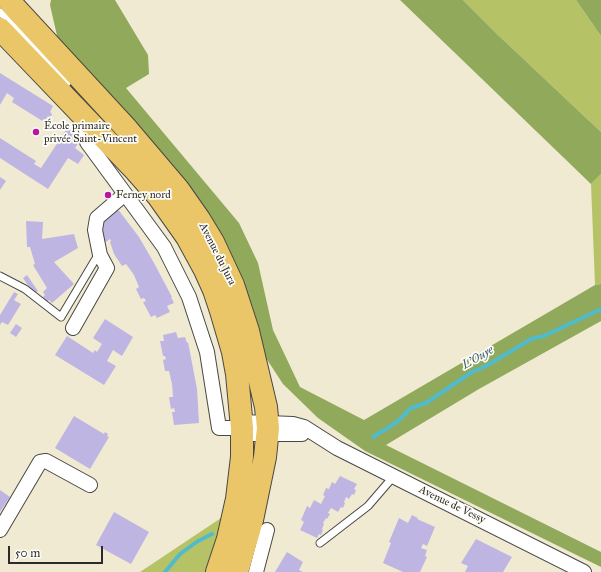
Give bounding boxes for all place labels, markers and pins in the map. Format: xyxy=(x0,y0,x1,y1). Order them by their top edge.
place label: École primaire privée Saint-Vincent xyxy=(44,119,137,145)
marker: École primaire privée Saint-Vincent xyxy=(31,127,41,137)
place label: Ferney nord xyxy=(116,188,171,202)
marker: Ferney nord xyxy=(103,190,113,200)

